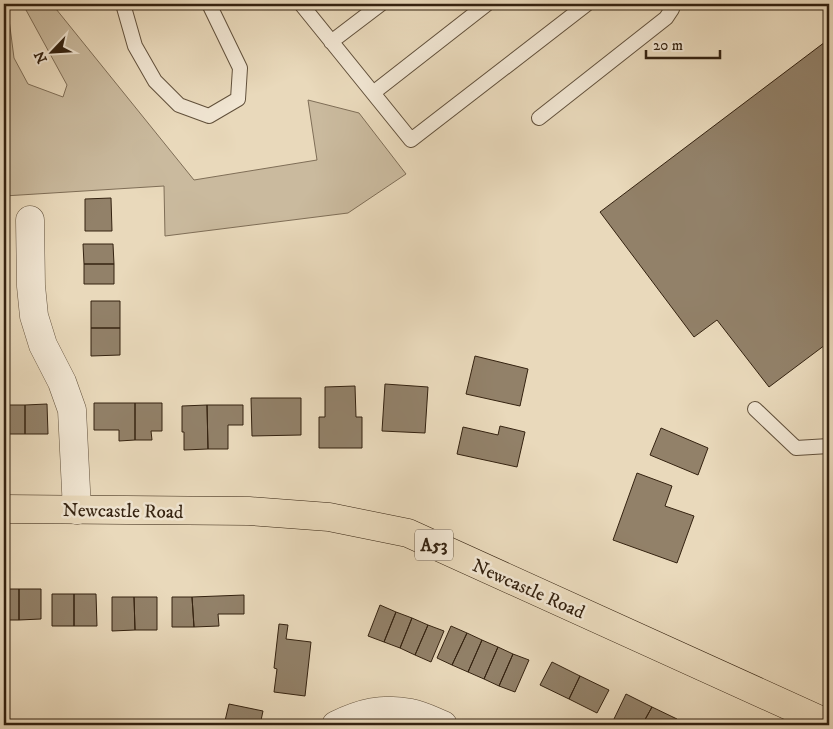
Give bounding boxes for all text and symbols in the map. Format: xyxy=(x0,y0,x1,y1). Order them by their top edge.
north arrow xyxy=(28,28,78,78)
scale bar xyxy=(646,28,719,60)
text: 20 m xyxy=(653,36,683,55)
text: N xyxy=(30,48,52,66)
street label: Newcastle Road xyxy=(62,499,184,524)
road number: A53 xyxy=(415,530,453,560)
street label: Newcastle Road xyxy=(469,554,589,625)

